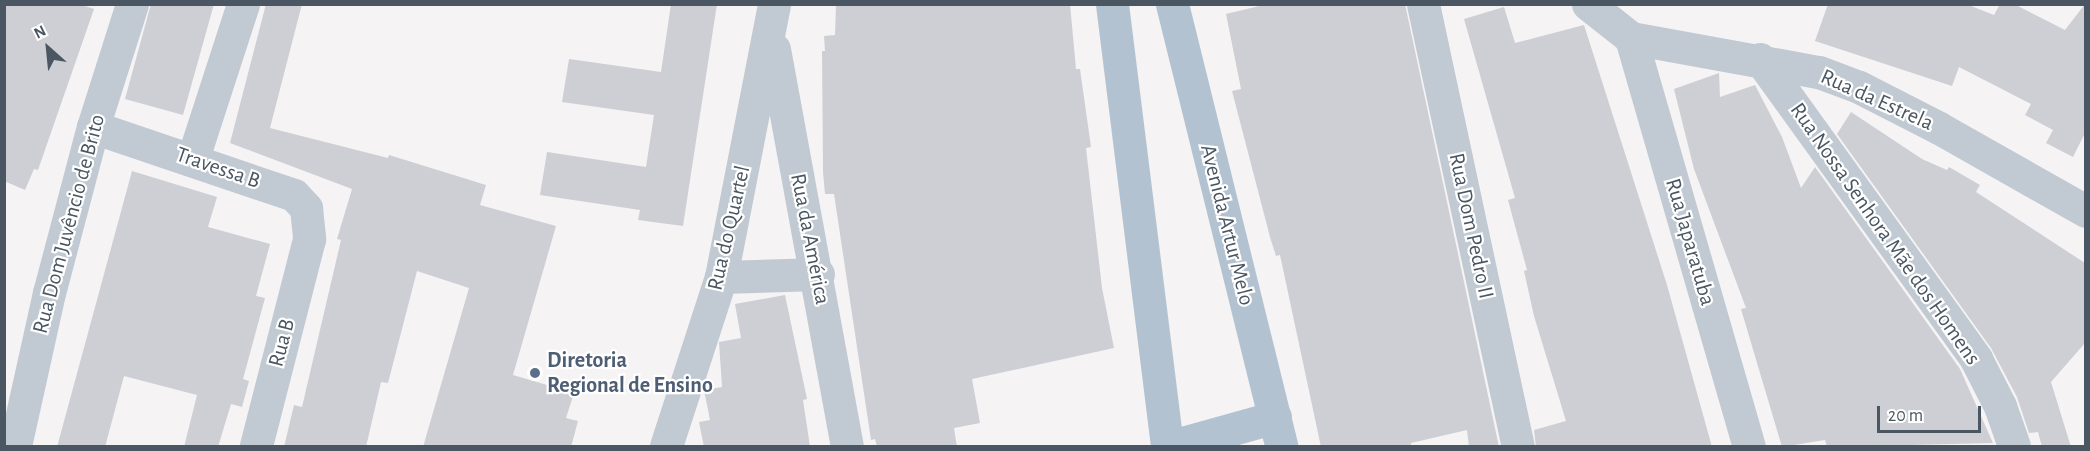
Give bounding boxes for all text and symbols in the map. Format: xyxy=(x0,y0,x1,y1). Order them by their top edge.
north arrow xyxy=(18,18,78,78)
text: N xyxy=(31,22,48,42)
street label: Rua da Estrela xyxy=(1817,63,1937,137)
street label: Rua Nossa Senhora Mãe dos Homens xyxy=(1784,98,1986,370)
street label: Rua Dom Juvêncio de Brito xyxy=(27,112,111,336)
street label: Travessa B xyxy=(172,141,264,195)
street label: Avenida Artur Melo xyxy=(1194,142,1260,308)
street label: Rua Dom Pedro II xyxy=(1443,151,1499,301)
street label: Rua do Quartel xyxy=(702,163,756,293)
street label: Rua da América xyxy=(784,171,836,307)
street label: Rua Japaratuba xyxy=(1659,175,1721,309)
street label: Rua B xyxy=(263,316,301,370)
place label: Diretoria Regional de Ensino xyxy=(547,347,713,398)
marker: Diretoria Regional de Ensino xyxy=(528,366,542,380)
scale bar xyxy=(1880,394,1984,432)
text: 20 m xyxy=(1888,407,1923,425)

